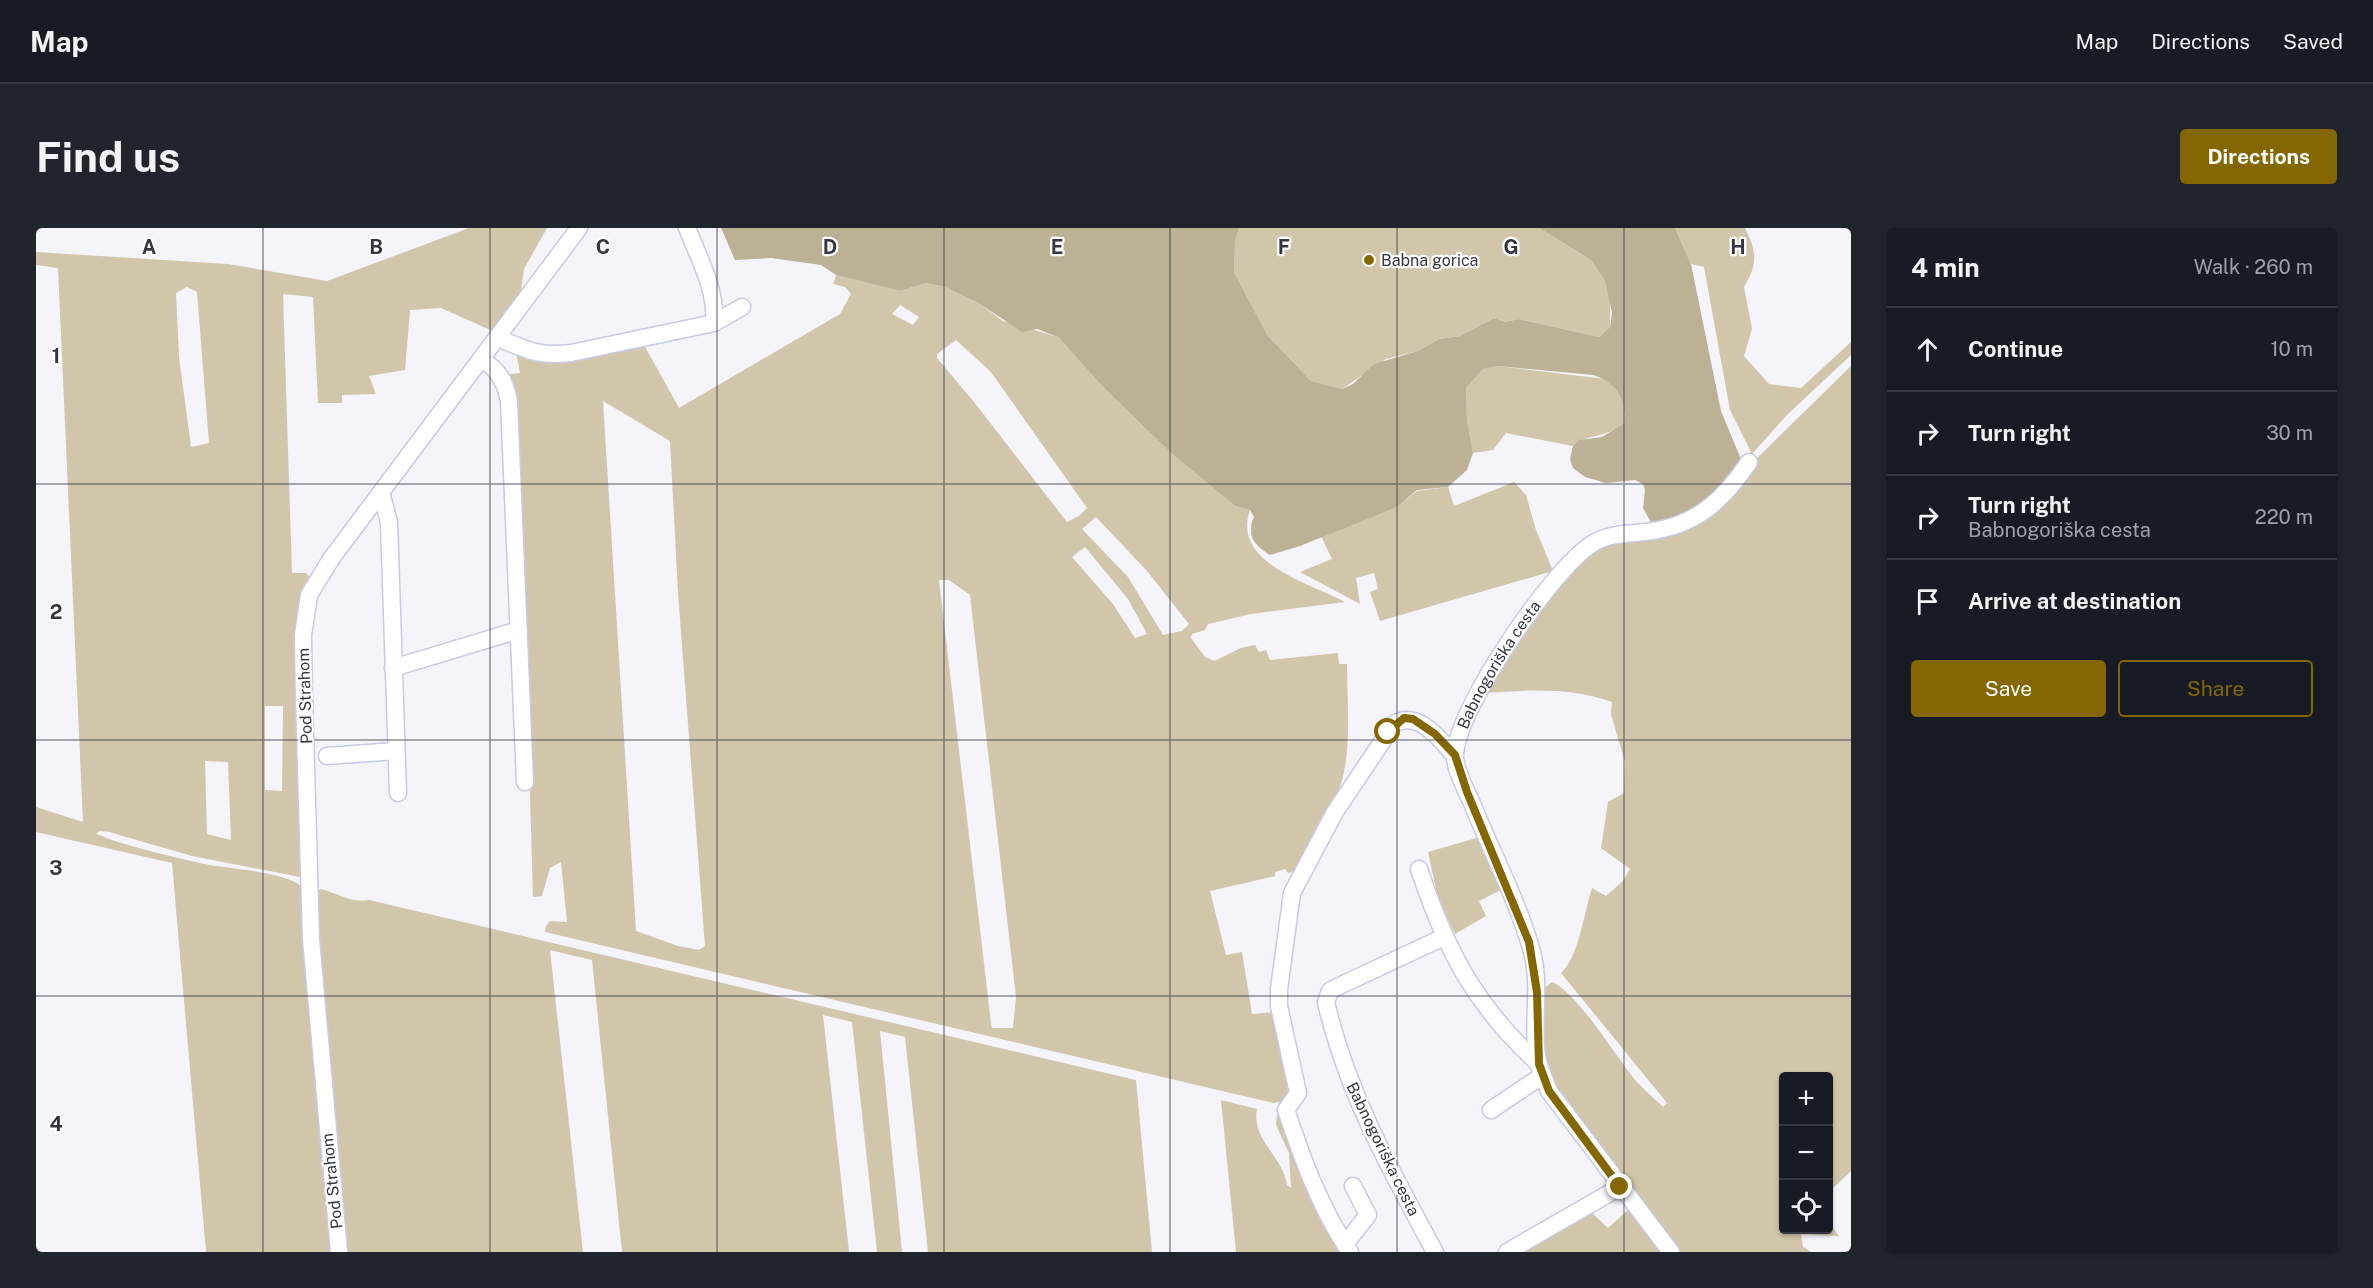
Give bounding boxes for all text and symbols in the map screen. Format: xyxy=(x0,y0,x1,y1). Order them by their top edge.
text: Map xyxy=(30,25,89,58)
text: Map xyxy=(2076,29,2118,54)
text: Directions xyxy=(2151,29,2250,54)
text: Saved xyxy=(2283,29,2343,54)
button: Directions xyxy=(2180,129,2337,184)
text: Find us xyxy=(36,132,180,181)
text: A xyxy=(142,235,156,259)
text: B xyxy=(369,235,383,259)
text: C xyxy=(596,235,610,259)
text: D xyxy=(823,235,837,259)
text: E xyxy=(1051,235,1063,259)
text: F xyxy=(1278,235,1290,259)
text: G xyxy=(1503,235,1519,259)
text: H xyxy=(1730,235,1746,259)
place label: Babna gorica xyxy=(1381,251,1478,270)
text: 4 min xyxy=(1911,252,1980,283)
marker: Babna gorica xyxy=(1362,253,1376,267)
text: Walk · 260 m xyxy=(2194,255,2313,279)
icon: ahead xyxy=(1911,333,1944,366)
text: Continue xyxy=(1968,336,2063,362)
text: 10 m xyxy=(2270,337,2313,361)
text: 1 xyxy=(52,344,60,368)
icon: right xyxy=(1911,417,1944,450)
text: Turn right xyxy=(1968,420,2071,446)
text: 30 m xyxy=(2266,421,2313,445)
text: Turn right xyxy=(1968,492,2071,518)
icon: right xyxy=(1911,501,1944,534)
text: 220 m xyxy=(2255,505,2313,529)
text: Babnogoriška cesta xyxy=(1968,518,2151,542)
icon: arrive xyxy=(1911,585,1944,618)
text: Arrive at destination xyxy=(1968,588,2181,614)
street label: Babnogoriška cesta xyxy=(1453,597,1544,731)
text: 2 xyxy=(50,600,62,624)
street label: Pod Strahom xyxy=(294,648,316,744)
button: Save xyxy=(1911,660,2106,717)
button: Share xyxy=(2118,660,2313,717)
route start xyxy=(1374,718,1400,744)
text: 3 xyxy=(49,856,63,880)
map controls xyxy=(1779,1072,1833,1234)
button: + xyxy=(1779,1072,1833,1126)
street label: Babnogoriška cesta xyxy=(1342,1079,1424,1219)
text: 4 xyxy=(49,1112,63,1136)
button: − xyxy=(1779,1126,1833,1180)
street label: Pod Strahom xyxy=(318,1132,346,1230)
route end xyxy=(1606,1173,1632,1199)
button: locate xyxy=(1779,1180,1833,1234)

